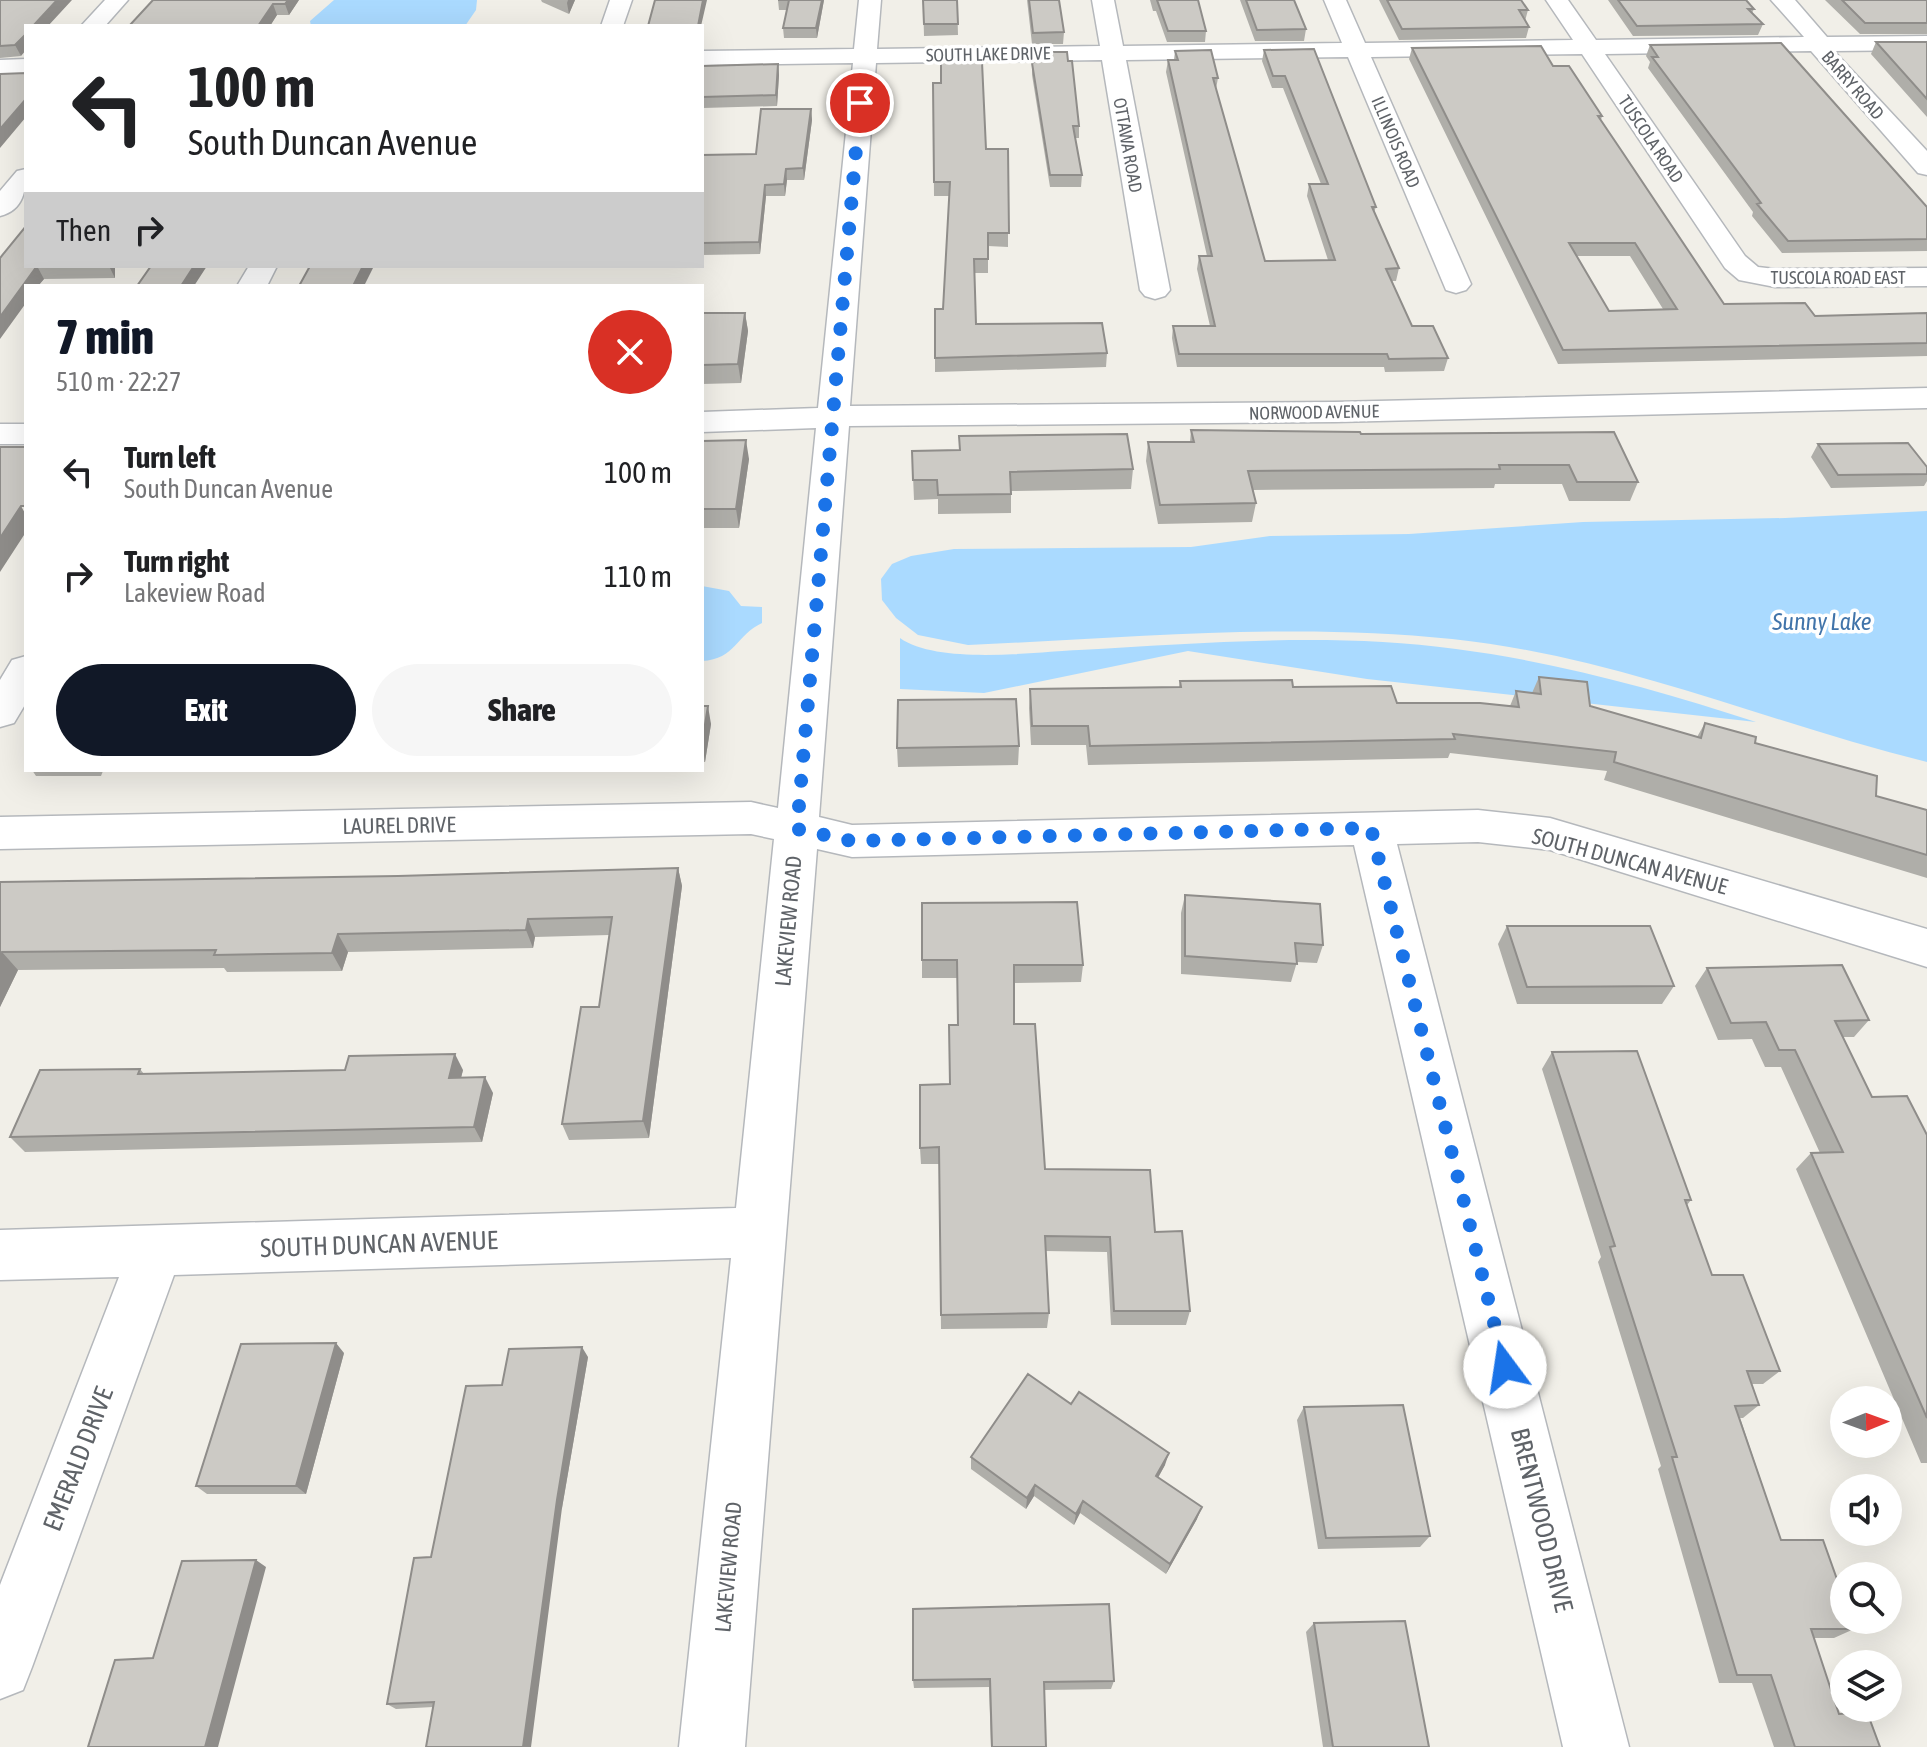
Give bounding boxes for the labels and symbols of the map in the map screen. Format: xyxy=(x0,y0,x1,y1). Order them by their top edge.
street label: SOUTH LAKE DRIVE xyxy=(926,42,1051,66)
street label: BARRY ROAD xyxy=(1818,46,1888,124)
pin xyxy=(826,69,894,137)
street label: TUSCOLA ROAD xyxy=(1614,91,1688,187)
street label: ILLINOIS ROAD xyxy=(1367,93,1425,191)
street label: OTTAWA ROAD xyxy=(1109,96,1147,194)
street label: TUSCOLA ROAD EAST xyxy=(1770,267,1906,288)
street label: NORWOOD AVENUE xyxy=(1249,400,1380,424)
water label: Sunny Lake xyxy=(1771,608,1872,635)
street label: LAUREL DRIVE xyxy=(342,811,456,839)
street label: SOUTH DUNCAN AVENUE xyxy=(1529,822,1731,900)
street label: LAKEVIEW ROAD xyxy=(769,855,807,987)
street label: SOUTH DUNCAN AVENUE xyxy=(260,1225,498,1263)
position arrow xyxy=(1463,1325,1547,1409)
street label: EMERALD DRIVE xyxy=(37,1383,119,1535)
north arrow xyxy=(1830,1386,1902,1458)
street label: BRENTWOOD DRIVE xyxy=(1505,1425,1579,1615)
street label: LAKEVIEW ROAD xyxy=(709,1501,747,1633)

